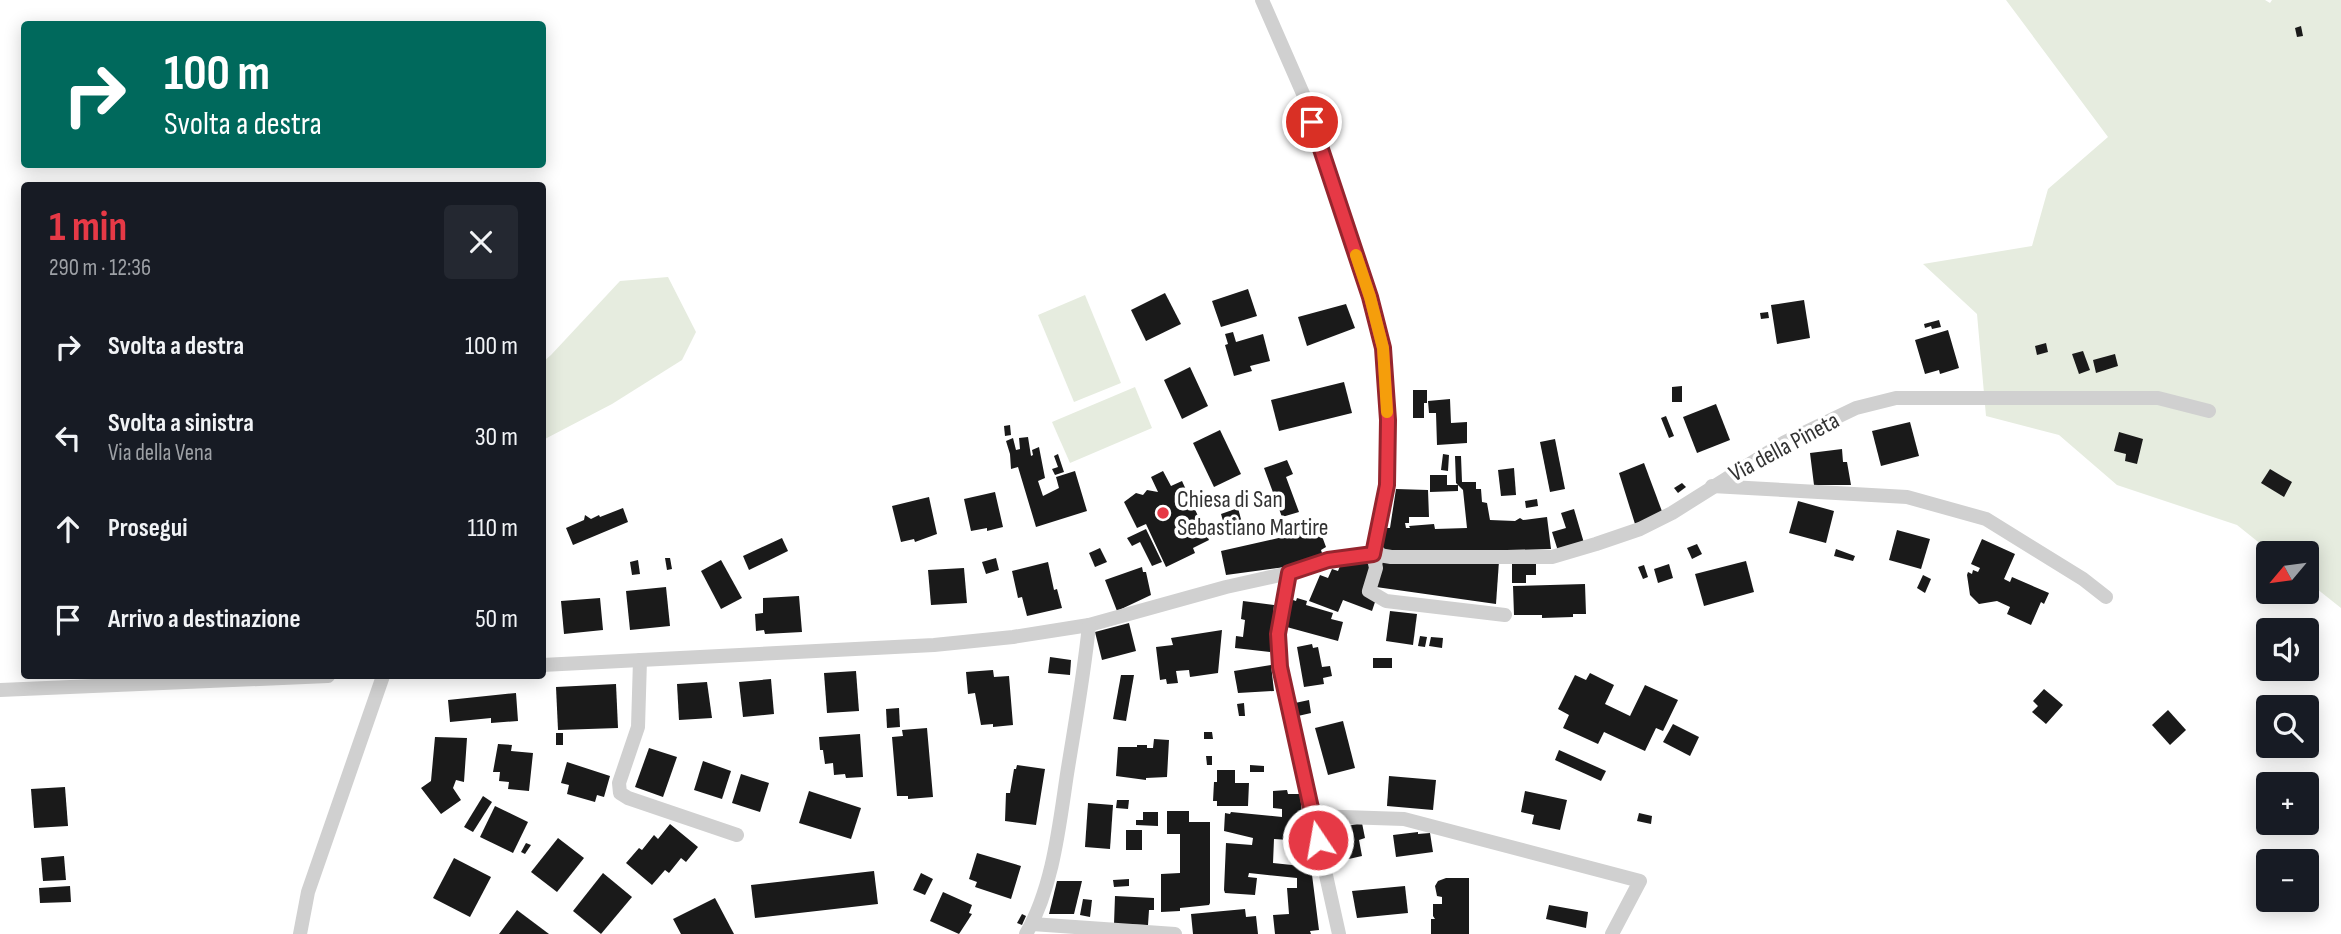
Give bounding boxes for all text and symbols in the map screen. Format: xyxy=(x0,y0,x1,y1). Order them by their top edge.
text: 100 m xyxy=(164,45,270,104)
icon: right xyxy=(49,49,140,140)
pin xyxy=(1282,92,1342,152)
icon: arrive xyxy=(1293,103,1331,141)
text: Svolta a destra xyxy=(164,105,322,144)
text: 1 min xyxy=(49,202,127,253)
button: close xyxy=(444,205,518,279)
text: 290 m · 12:36 xyxy=(49,254,151,282)
icon: right xyxy=(49,328,87,366)
text: Svolta a destra xyxy=(108,331,244,362)
text: 100 m xyxy=(465,331,518,362)
street label: Via della Pineta xyxy=(1724,406,1844,488)
text: Svolta a sinistra xyxy=(108,408,254,439)
icon: left xyxy=(49,419,87,457)
text: 30 m xyxy=(475,422,518,453)
text: Via della Vena xyxy=(108,439,213,467)
place label: Chiesa di San Sebastiano Martire xyxy=(1177,485,1328,542)
marker: Chiesa di San Sebastiano Martire xyxy=(1155,505,1171,521)
icon: ahead xyxy=(49,510,87,548)
text: Prosegui xyxy=(108,513,187,544)
text: 110 m xyxy=(467,513,518,544)
north arrow xyxy=(2256,541,2319,604)
map controls xyxy=(2256,541,2319,912)
icon: arrive xyxy=(49,601,87,639)
text: Arrivo a destinazione xyxy=(108,604,301,635)
text: 50 m xyxy=(475,604,518,635)
button: sound xyxy=(2256,618,2319,681)
button: search xyxy=(2256,695,2319,758)
button: + xyxy=(2256,772,2319,835)
position arrow xyxy=(1281,803,1355,877)
button: − xyxy=(2256,849,2319,912)

